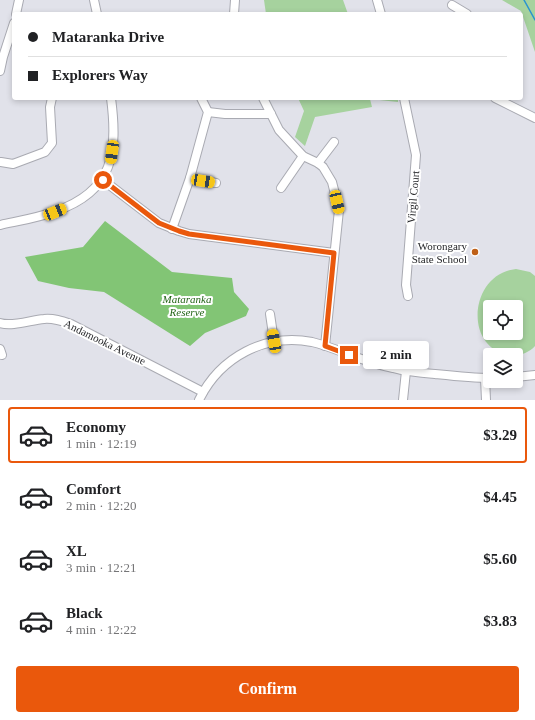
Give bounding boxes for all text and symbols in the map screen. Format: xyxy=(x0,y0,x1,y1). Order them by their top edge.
text: Mataranka Drive xyxy=(52,29,164,45)
text: Explorers Way xyxy=(52,67,148,83)
car xyxy=(104,139,120,165)
street label: Virgil Court xyxy=(405,170,421,224)
route start xyxy=(94,171,112,189)
car xyxy=(190,173,216,189)
car xyxy=(328,189,346,215)
car xyxy=(42,202,68,222)
place label: Worongary State School xyxy=(412,240,467,265)
marker: Worongary State School xyxy=(470,247,480,257)
park label: Mataranka Reserve xyxy=(162,293,212,318)
map controls xyxy=(483,300,523,388)
button: locate xyxy=(483,300,523,340)
street label: Andamooka Avenue xyxy=(62,317,148,367)
car xyxy=(266,328,282,354)
callout: 2 min xyxy=(363,341,429,369)
route end xyxy=(340,346,358,364)
text: 2 min xyxy=(380,347,412,362)
button: layers xyxy=(483,348,523,388)
icon: car xyxy=(18,417,54,453)
text: Economy xyxy=(66,419,126,435)
text: $3.29 xyxy=(483,427,517,443)
text: 1 min · 12:19 xyxy=(66,436,136,451)
icon: car xyxy=(18,479,54,515)
text: Comfort xyxy=(66,481,121,497)
text: $4.45 xyxy=(483,489,517,505)
text: 2 min · 12:20 xyxy=(66,498,136,513)
icon: car xyxy=(18,541,54,577)
text: XL xyxy=(66,543,87,559)
text: $5.60 xyxy=(483,551,517,567)
text: 3 min · 12:21 xyxy=(66,560,136,575)
icon: car xyxy=(18,603,54,639)
text: Black xyxy=(66,605,103,621)
text: $3.83 xyxy=(483,613,517,629)
text: 4 min · 12:22 xyxy=(66,622,136,637)
button: Confirm xyxy=(16,666,519,712)

